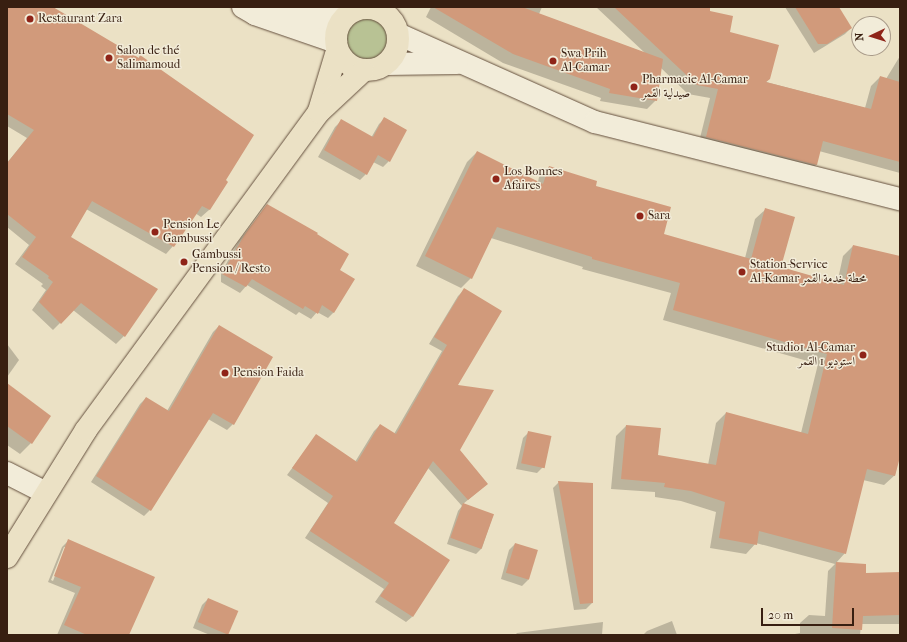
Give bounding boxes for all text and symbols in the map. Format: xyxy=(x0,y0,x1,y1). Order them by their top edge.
place label: Restaurant Zara xyxy=(38,12,122,26)
marker: Restaurant Zara xyxy=(25,14,35,24)
north arrow xyxy=(851,16,891,56)
text: N xyxy=(853,32,866,41)
place label: Salon de thé Salimamoud xyxy=(117,44,180,72)
place label: Swa Prih Al-Camar xyxy=(561,47,609,75)
marker: Salon de thé Salimamoud xyxy=(104,53,114,63)
marker: Swa Prih Al-Camar xyxy=(548,56,558,66)
place label: Pharmacie Al-Camar صيدلية القمر xyxy=(642,73,748,101)
marker: Pharmacie Al-Camar صيدلية القمر xyxy=(629,82,639,92)
place label: Los Bonnes Afaires xyxy=(504,165,562,193)
marker: Los Bonnes Afaires xyxy=(491,174,501,184)
place label: Sara xyxy=(648,209,670,223)
marker: Sara xyxy=(635,211,645,221)
place label: Pension Le Gambussi xyxy=(163,218,220,246)
marker: Pension Le Gambussi xyxy=(150,227,160,237)
place label: Gambussi Pension / Resto xyxy=(192,248,270,276)
marker: Gambussi Pension / Resto xyxy=(179,257,189,267)
place label: Station-Service Al-Kamar محطة خدمة القمر xyxy=(750,258,866,286)
marker: Station-Service Al-Kamar محطة خدمة القمر xyxy=(737,267,747,277)
place label: Studio1 Al-Camar استوديو 1 القمر xyxy=(766,341,855,369)
marker: Studio1 Al-Camar استوديو 1 القمر xyxy=(858,350,868,360)
place label: Pension Faida xyxy=(233,366,304,380)
marker: Pension Faida xyxy=(220,368,230,378)
scale bar xyxy=(763,600,856,626)
text: 20 m xyxy=(768,608,793,622)

